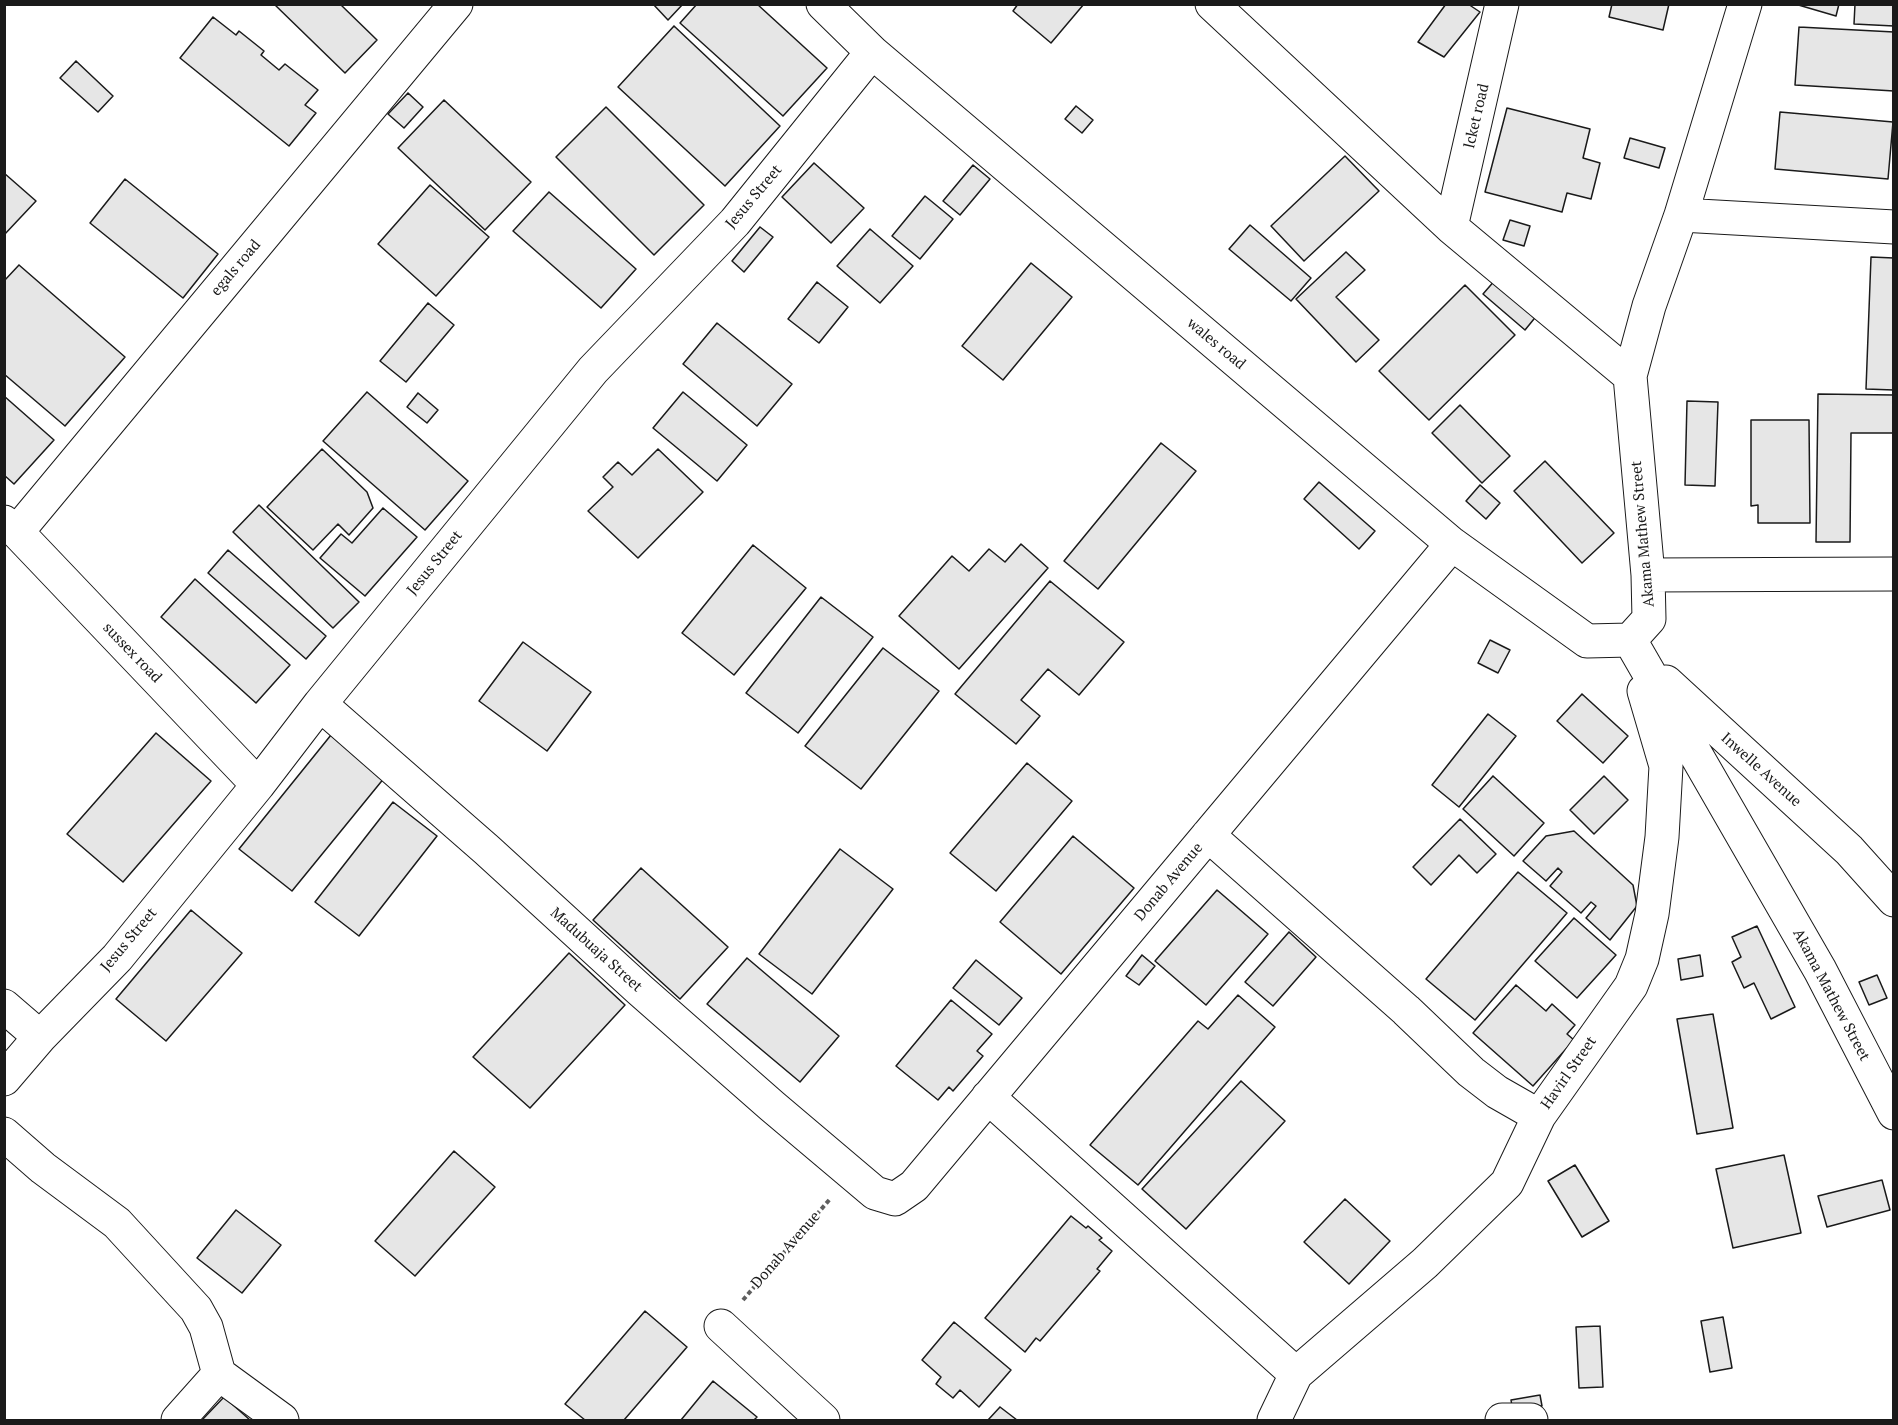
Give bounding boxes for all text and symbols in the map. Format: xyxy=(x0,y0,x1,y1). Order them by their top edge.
street label: lcket road xyxy=(1461,82,1493,150)
street label: Jesus Street xyxy=(722,161,786,233)
street label: egals road xyxy=(207,236,265,300)
street label: wales road xyxy=(1183,314,1249,374)
street label: Akama Mathew Street xyxy=(1628,460,1658,608)
street label: Jesus Street xyxy=(403,527,467,599)
street label: sussex road xyxy=(99,619,165,687)
street label: Inwelle Avenue xyxy=(1717,729,1805,811)
street label: Donab Avenue xyxy=(1131,839,1207,925)
street label: Jesus Street xyxy=(97,904,161,976)
street label: Madubuaja Street xyxy=(546,904,646,996)
street label: Akama Mathew Street xyxy=(1789,926,1873,1064)
street label: Havirl Street xyxy=(1537,1033,1601,1113)
street label: Donab Avenue xyxy=(748,1208,824,1292)

